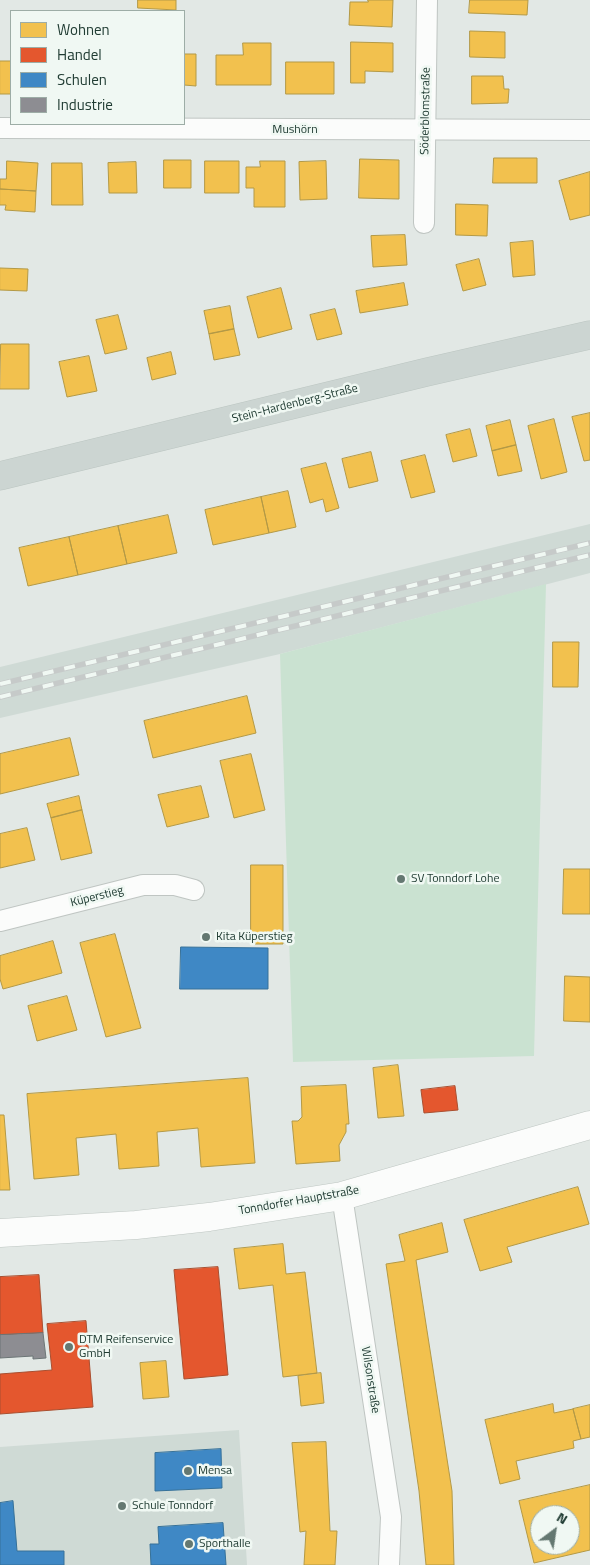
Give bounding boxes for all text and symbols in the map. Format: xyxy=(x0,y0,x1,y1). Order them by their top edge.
legend xyxy=(10,10,185,125)
text: Wohnen xyxy=(57,18,110,41)
text: Handel xyxy=(57,43,102,66)
street label: Söderblomstraße xyxy=(418,67,434,155)
text: Schulen xyxy=(57,68,107,91)
text: Industrie xyxy=(57,93,113,116)
street label: Mushörn xyxy=(272,123,318,137)
street label: Stein-Hardenberg-Straße xyxy=(231,381,359,427)
place label: SV Tonndorf Lohe xyxy=(411,872,499,886)
marker: SV Tonndorf Lohe xyxy=(395,873,407,885)
street label: Küperstieg xyxy=(69,883,125,911)
place label: Kita Küperstieg xyxy=(216,930,293,944)
marker: Kita Küperstieg xyxy=(200,931,212,943)
street label: Tonndorfer Hauptstraße xyxy=(238,1183,360,1219)
place label: DTM Reifenservice GmbH xyxy=(79,1333,173,1361)
marker: DTM Reifenservice GmbH xyxy=(63,1341,75,1353)
street label: Wilsonstraße xyxy=(358,1346,382,1414)
place label: Mensa xyxy=(198,1464,232,1478)
marker: Mensa xyxy=(182,1465,194,1477)
place label: Schule Tonndorf xyxy=(132,1499,213,1513)
marker: Schule Tonndorf xyxy=(116,1500,128,1512)
north arrow xyxy=(530,1505,580,1555)
text: N xyxy=(553,1506,572,1529)
place label: Sporthalle xyxy=(199,1537,251,1551)
marker: Sporthalle xyxy=(183,1538,195,1550)

